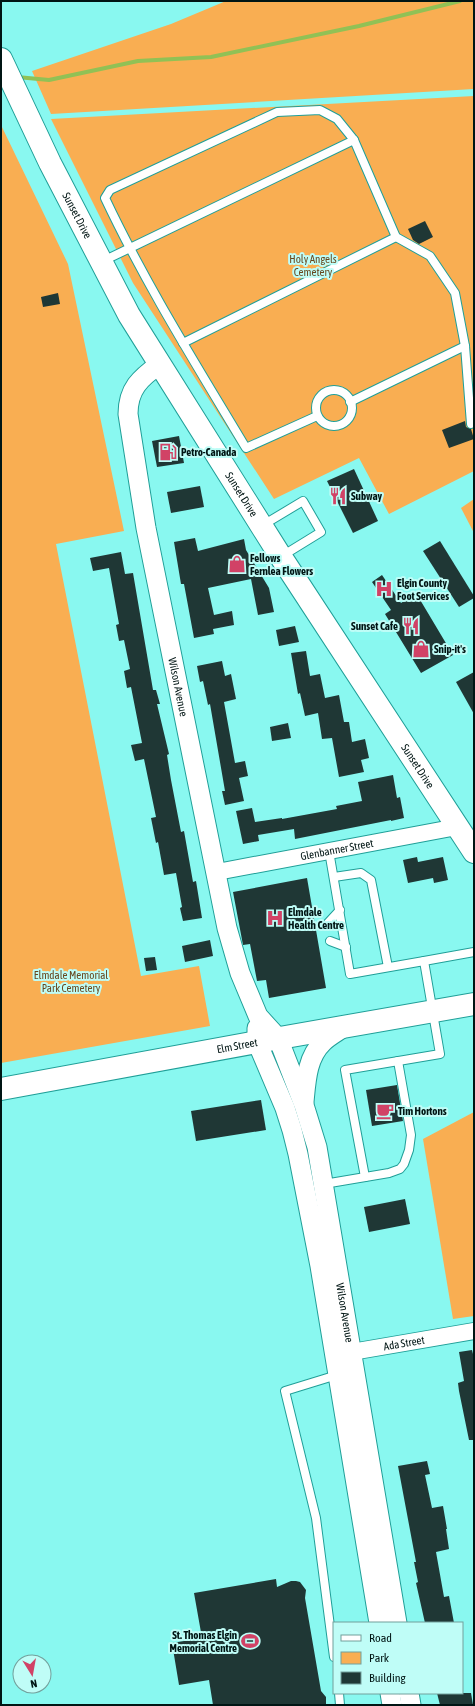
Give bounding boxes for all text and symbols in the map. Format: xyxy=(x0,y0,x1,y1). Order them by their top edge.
street label: Sunset Drive xyxy=(60,190,94,240)
park label: Holy Angels Cemetery xyxy=(289,253,337,278)
fuel station icon: Petro-Canada xyxy=(158,442,178,462)
place label: Petro-Canada xyxy=(181,446,236,458)
street label: Sunset Drive xyxy=(223,470,260,519)
restaurant icon: Subway xyxy=(328,486,348,506)
place label: Subway xyxy=(351,490,383,502)
place label: Fellows Fernlea Flowers xyxy=(250,552,313,577)
shop icon: Fellows Fernlea Flowers xyxy=(227,554,247,574)
place label: Elgin County Foot Services xyxy=(397,577,449,602)
hospital icon: Elgin County Foot Services xyxy=(374,579,394,599)
restaurant icon: Sunset Cafe xyxy=(401,616,421,636)
place label: Sunset Cafe xyxy=(351,620,398,632)
shop icon: Snip-it's xyxy=(411,639,431,659)
place label: Snip-it's xyxy=(434,643,466,655)
street label: Wilson Avenue xyxy=(166,656,190,717)
street label: Sunset Drive xyxy=(399,742,437,790)
street label: Glenbanner Street xyxy=(299,837,374,862)
place label: Elmdale Health Centre xyxy=(288,906,344,931)
hospital icon: Elmdale Health Centre xyxy=(265,908,285,928)
park label: Elmdale Memorial Park Cemetery xyxy=(34,969,108,994)
street label: Elm Street xyxy=(216,1036,258,1055)
cafe icon: Tim Hortons xyxy=(375,1101,395,1121)
place label: Tim Hortons xyxy=(398,1105,447,1117)
street label: Wilson Avenue xyxy=(334,1282,356,1343)
street label: Ada Street xyxy=(383,1334,425,1352)
legend xyxy=(333,1622,463,1694)
place label: St. Thomas Elgin Memorial Centre xyxy=(170,1629,237,1654)
sports icon: St. Thomas Elgin Memorial Centre xyxy=(240,1631,260,1651)
text: Road xyxy=(369,1631,392,1645)
text: Park xyxy=(369,1651,390,1665)
north arrow xyxy=(12,1654,52,1694)
text: Building xyxy=(369,1671,407,1685)
text: N xyxy=(30,1677,38,1690)

